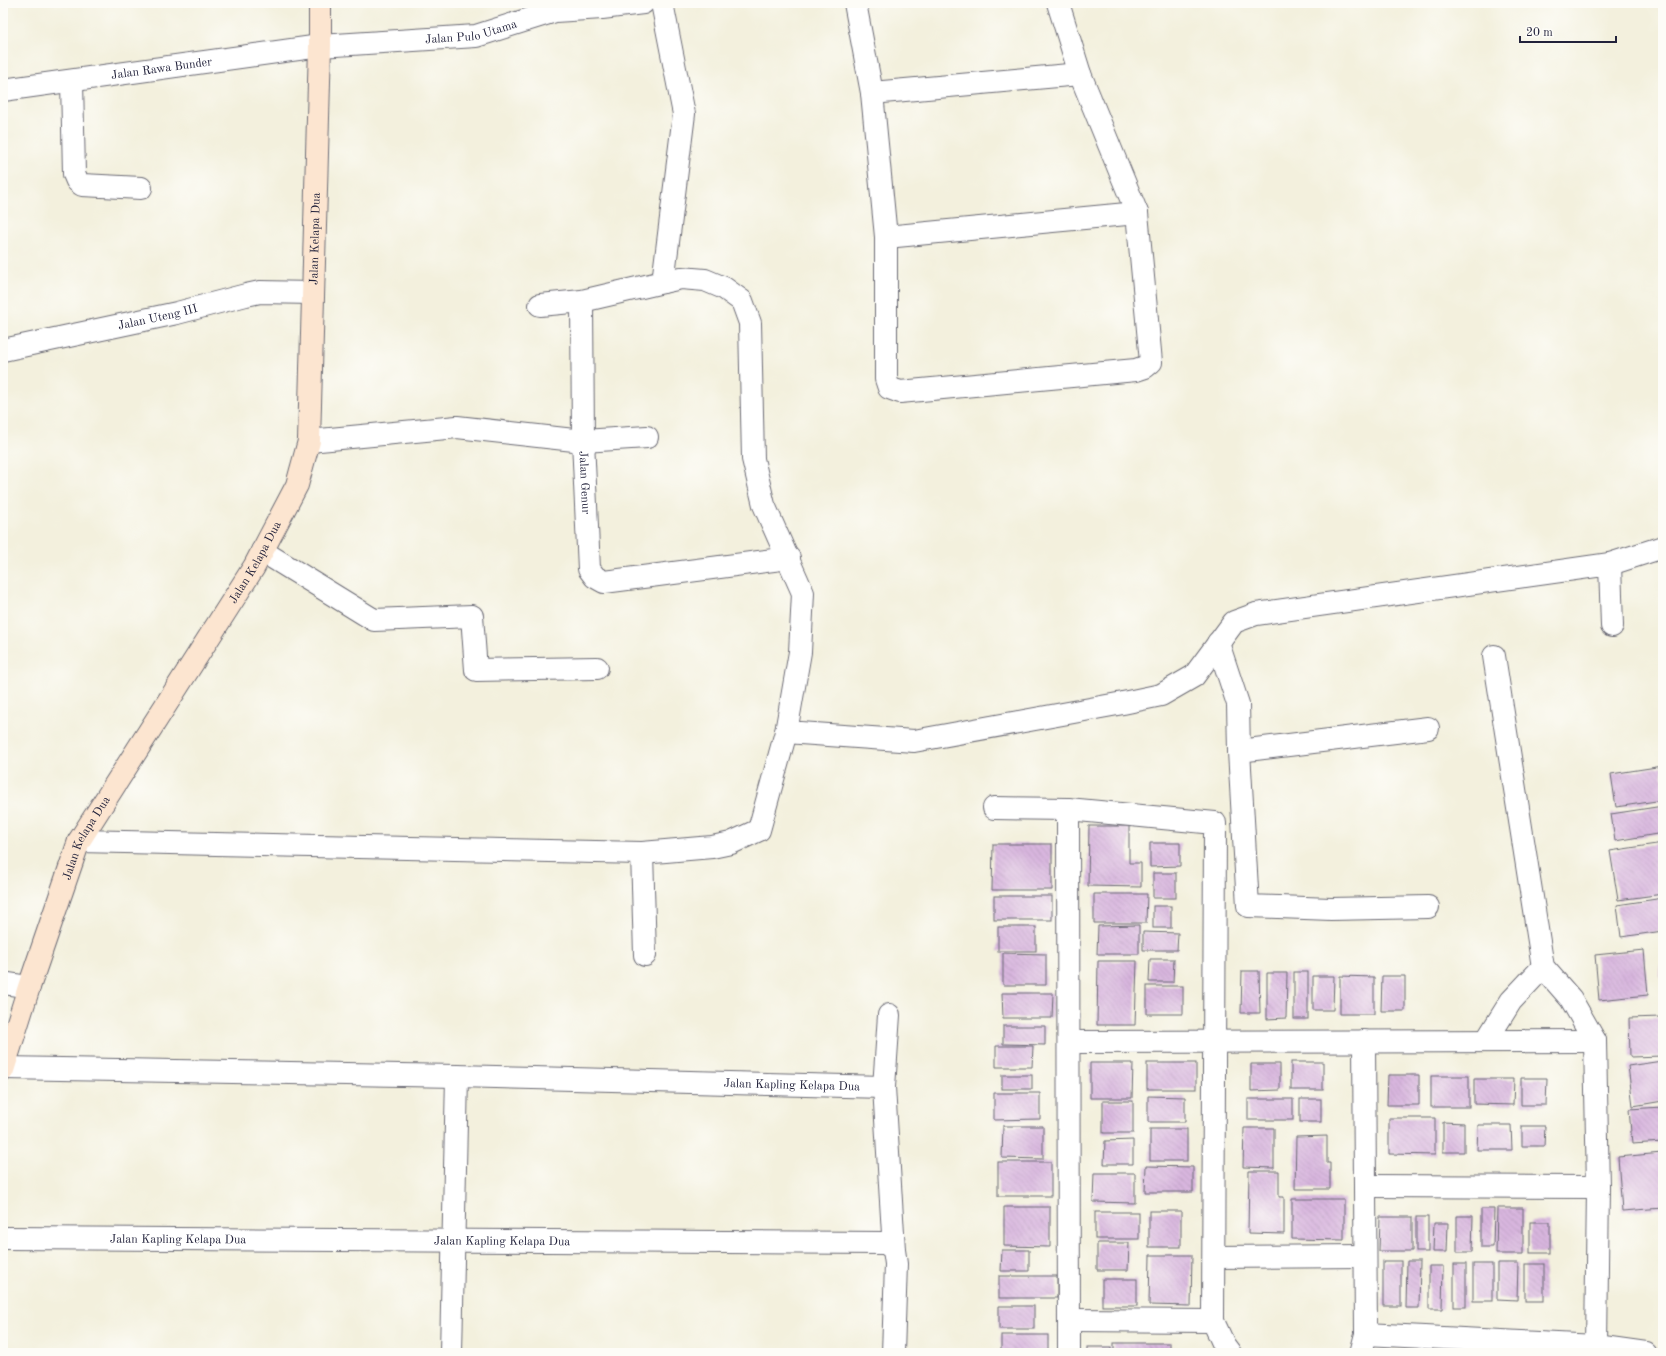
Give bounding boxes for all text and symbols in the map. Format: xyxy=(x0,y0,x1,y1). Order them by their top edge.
street label: Jalan Pulo Utama xyxy=(425,18,519,46)
scale bar xyxy=(1520,18,1616,44)
text: 20 m xyxy=(1526,27,1553,39)
street label: Jalan Rawa Bunder xyxy=(110,56,213,82)
street label: Jalan Kelapa Dua xyxy=(308,192,323,285)
street label: Jalan Uteng III xyxy=(117,303,199,332)
street label: Jalan Genur xyxy=(576,451,591,515)
street label: Jalan Kelapa Dua xyxy=(227,520,284,606)
street label: Jalan Kelapa Dua xyxy=(61,794,113,882)
street label: Jalan Kapling Kelapa Dua xyxy=(723,1078,860,1093)
street label: Jalan Kapling Kelapa Dua xyxy=(110,1234,246,1246)
street label: Jalan Kapling Kelapa Dua xyxy=(434,1235,570,1248)

